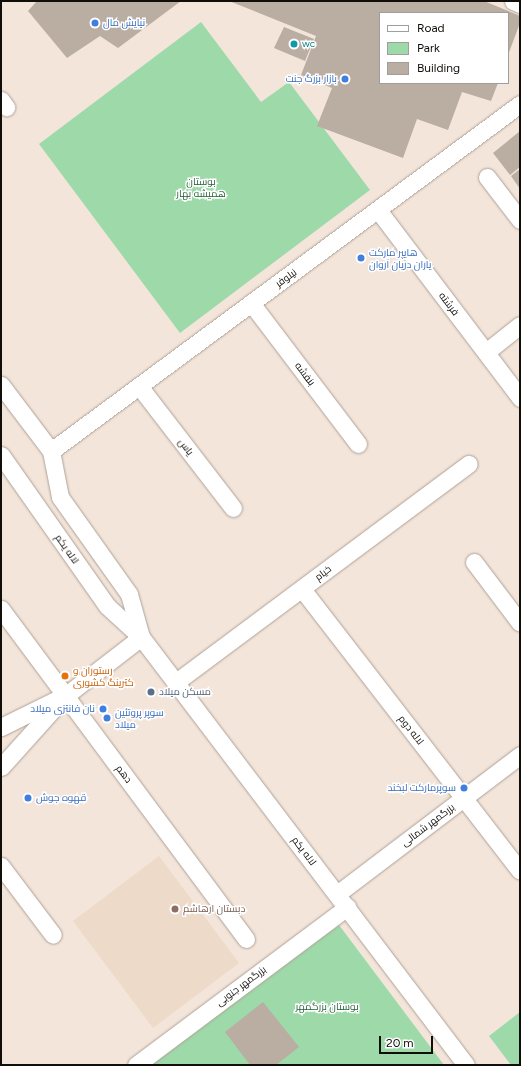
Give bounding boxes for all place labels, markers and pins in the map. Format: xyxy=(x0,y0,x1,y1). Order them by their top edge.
place label: نیایش مال xyxy=(103,17,145,29)
marker: نیایش مال xyxy=(90,18,100,28)
place label: wc xyxy=(302,38,315,50)
marker: wc xyxy=(289,39,299,49)
place label: بازار بزرگ جنت xyxy=(286,73,337,85)
marker: بازار بزرگ جنت xyxy=(340,74,350,84)
place label: هایپر مارکت یاران دریان آروان xyxy=(369,246,431,270)
marker: هایپر مارکت یاران دریان آروان xyxy=(356,253,366,263)
place label: رستوران و کترینگ کشوری xyxy=(73,664,134,688)
marker: رستوران و کترینگ کشوری xyxy=(60,671,70,681)
place label: مسکن میلاد xyxy=(159,686,211,698)
marker: مسکن میلاد xyxy=(146,687,156,697)
place label: نان فانتزی میلاد xyxy=(30,703,95,715)
marker: نان فانتزی میلاد xyxy=(98,704,108,714)
place label: سوپر پروتئین میلاد xyxy=(115,706,164,730)
marker: سوپر پروتئین میلاد xyxy=(102,713,112,723)
place label: سوپرمارکت لبخند xyxy=(387,782,456,794)
marker: سوپرمارکت لبخند xyxy=(459,783,469,793)
place label: قهوه جوش xyxy=(36,792,86,804)
marker: قهوه جوش xyxy=(23,793,33,803)
place label: دبستان ارهاشم xyxy=(183,903,245,915)
marker: دبستان ارهاشم xyxy=(170,904,180,914)

